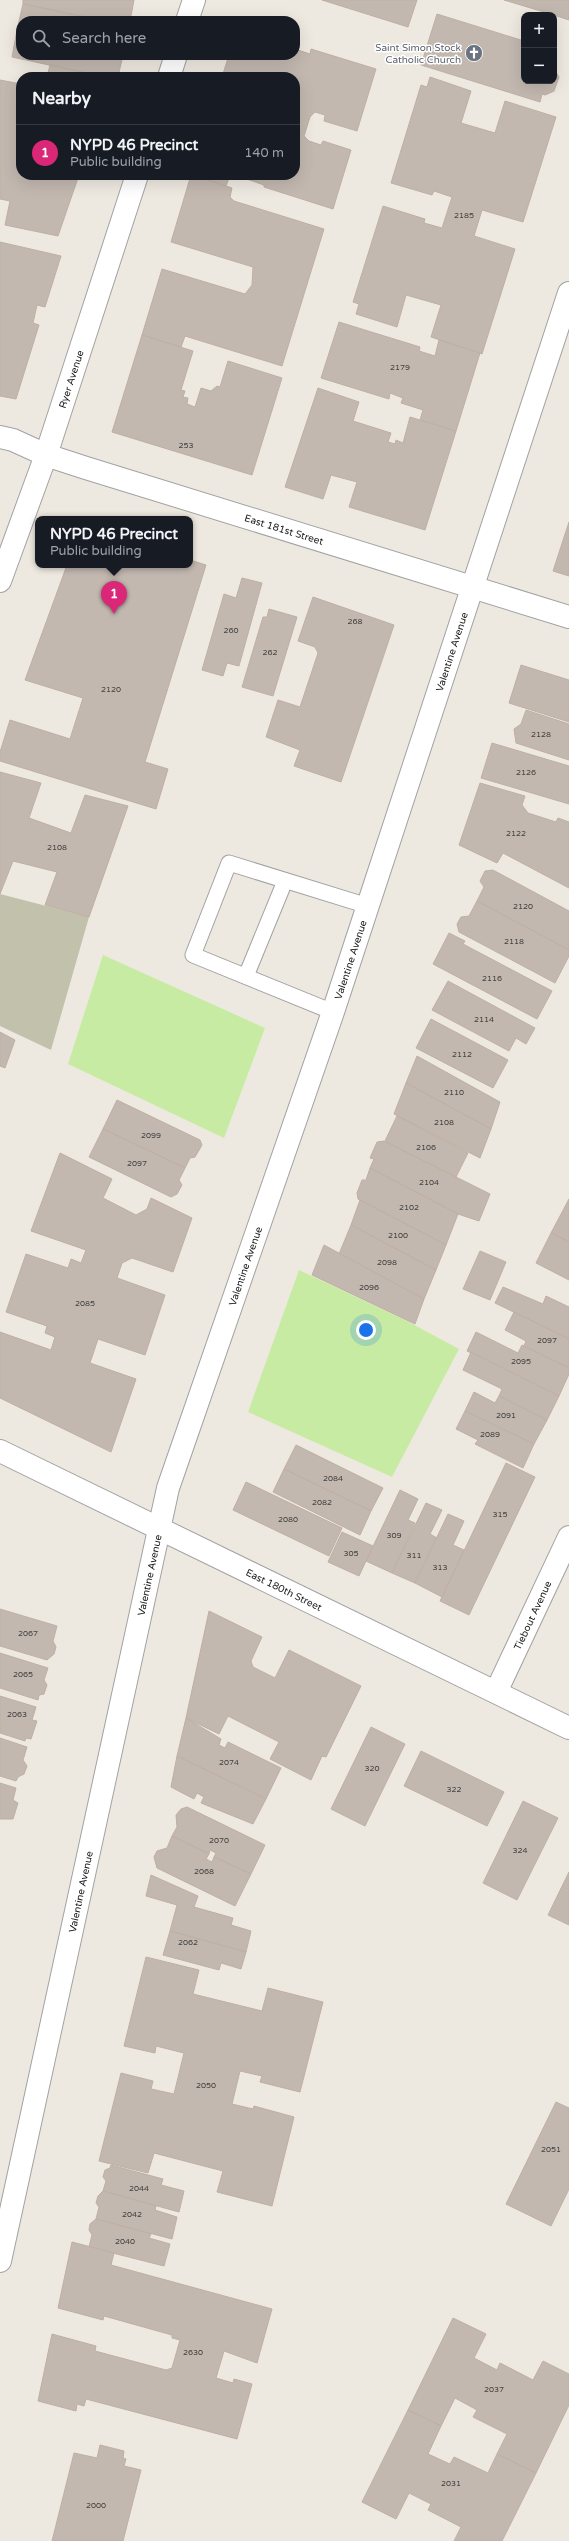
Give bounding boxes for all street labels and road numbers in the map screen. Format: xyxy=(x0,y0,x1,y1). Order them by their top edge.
street label: Ryer Avenue xyxy=(57,348,87,410)
street label: East 181st Street xyxy=(243,512,325,548)
street label: Valentine Avenue xyxy=(434,611,471,693)
street label: Valentine Avenue xyxy=(333,918,370,1001)
street label: Valentine Avenue xyxy=(227,1225,265,1307)
street label: Valentine Avenue xyxy=(135,1533,165,1617)
street label: East 180th Street xyxy=(244,1567,324,1614)
street label: Tiebout Avenue xyxy=(512,1579,555,1652)
street label: Valentine Avenue xyxy=(67,1850,96,1934)

